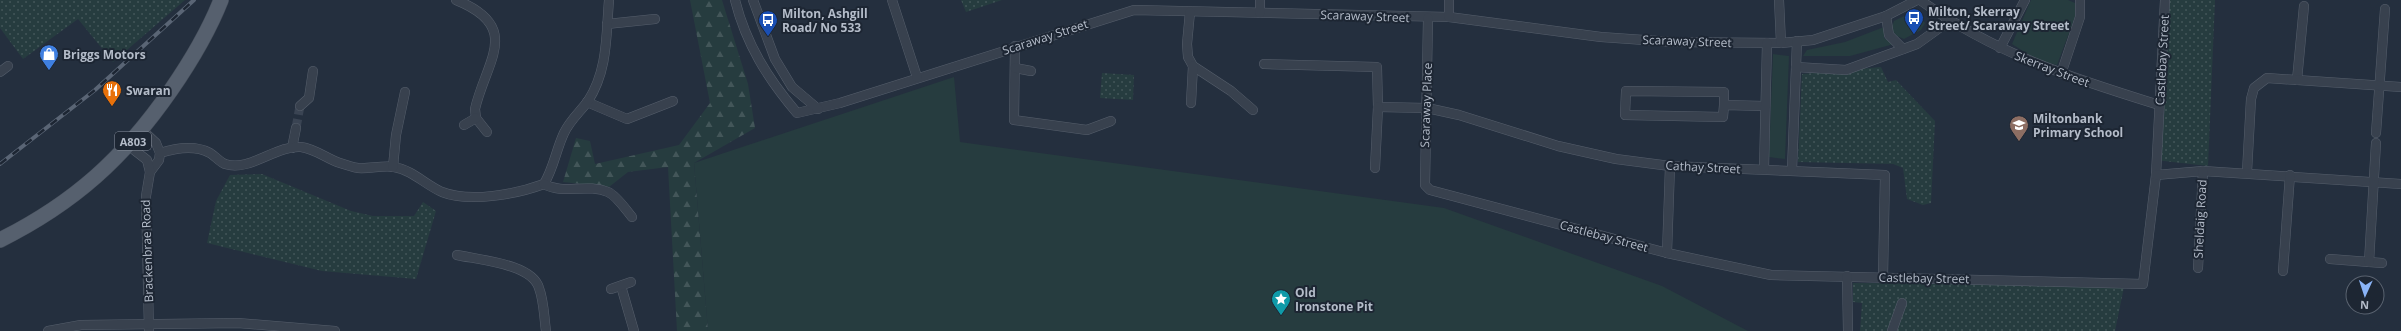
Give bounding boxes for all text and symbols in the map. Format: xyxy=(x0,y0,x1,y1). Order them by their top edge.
place label: Milton, Skerray Street/ Scaraway Street xyxy=(1928,3,2070,34)
place label: Milton, Ashgill Road/ No 533 xyxy=(782,5,868,36)
street label: Scaraway Street xyxy=(1320,6,1410,26)
bus stop icon: Milton, Skerray Street/ Scaraway Street xyxy=(1903,7,1925,35)
bus stop icon: Milton, Ashgill Road/ No 533 xyxy=(757,9,779,37)
street label: Castlebay Street xyxy=(2151,14,2173,106)
street label: Scaraway Street xyxy=(1000,15,1090,59)
street label: Scaraway Street xyxy=(1642,31,1732,51)
shop icon: Briggs Motors xyxy=(38,43,60,71)
place label: Briggs Motors xyxy=(63,46,146,63)
street label: Skerray Street xyxy=(2012,47,2092,91)
street label: Scaraway Place xyxy=(1416,62,1436,148)
restaurant icon: Swaran xyxy=(101,79,123,107)
place label: Swaran xyxy=(126,82,171,99)
place label: Miltonbank Primary School xyxy=(2033,110,2123,141)
school or university icon: Miltonbank Primary School xyxy=(2008,114,2030,142)
road number: A803 xyxy=(115,132,151,150)
street label: Cathay Street xyxy=(1665,157,1741,177)
street label: Sheldaig Road xyxy=(2189,179,2211,259)
street label: Brackenbrae Road xyxy=(137,199,157,303)
street label: Castlebay Street xyxy=(1558,216,1650,256)
street label: Castlebay Street xyxy=(1879,269,1969,287)
north arrow xyxy=(2345,275,2385,315)
place label: Old Ironstone Pit xyxy=(1295,284,1373,315)
place icon: Old Ironstone Pit xyxy=(1270,288,1292,316)
text: N xyxy=(2360,298,2369,313)

